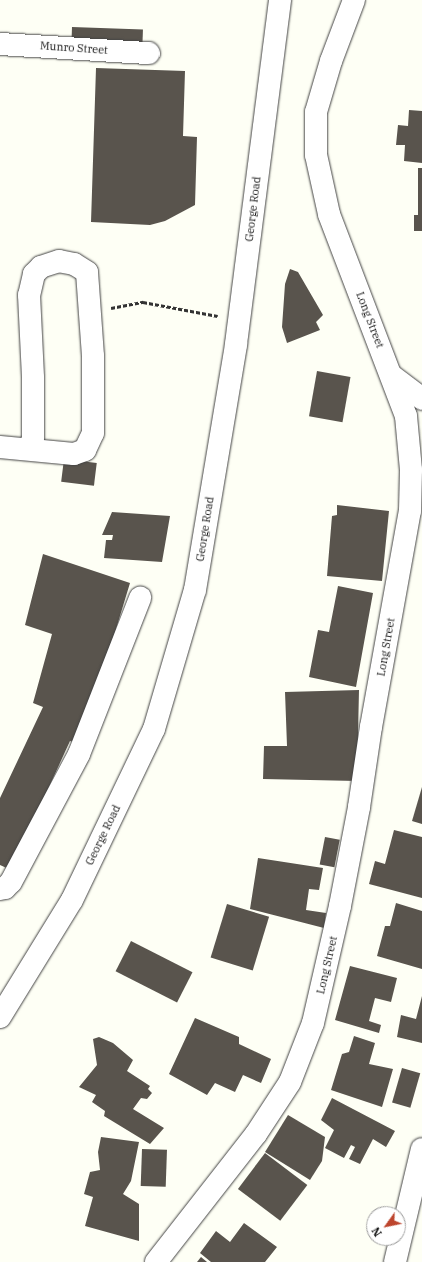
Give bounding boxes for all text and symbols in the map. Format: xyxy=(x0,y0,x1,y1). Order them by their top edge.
street label: Munro Street xyxy=(40,39,108,57)
street label: George Road xyxy=(242,176,264,242)
street label: Long Street xyxy=(353,290,387,350)
street label: George Road xyxy=(193,496,217,562)
street label: Long Street xyxy=(374,617,398,677)
street label: George Road xyxy=(83,803,123,867)
street label: Long Street xyxy=(314,935,340,995)
north arrow xyxy=(366,1206,406,1246)
text: N xyxy=(369,1225,385,1239)

